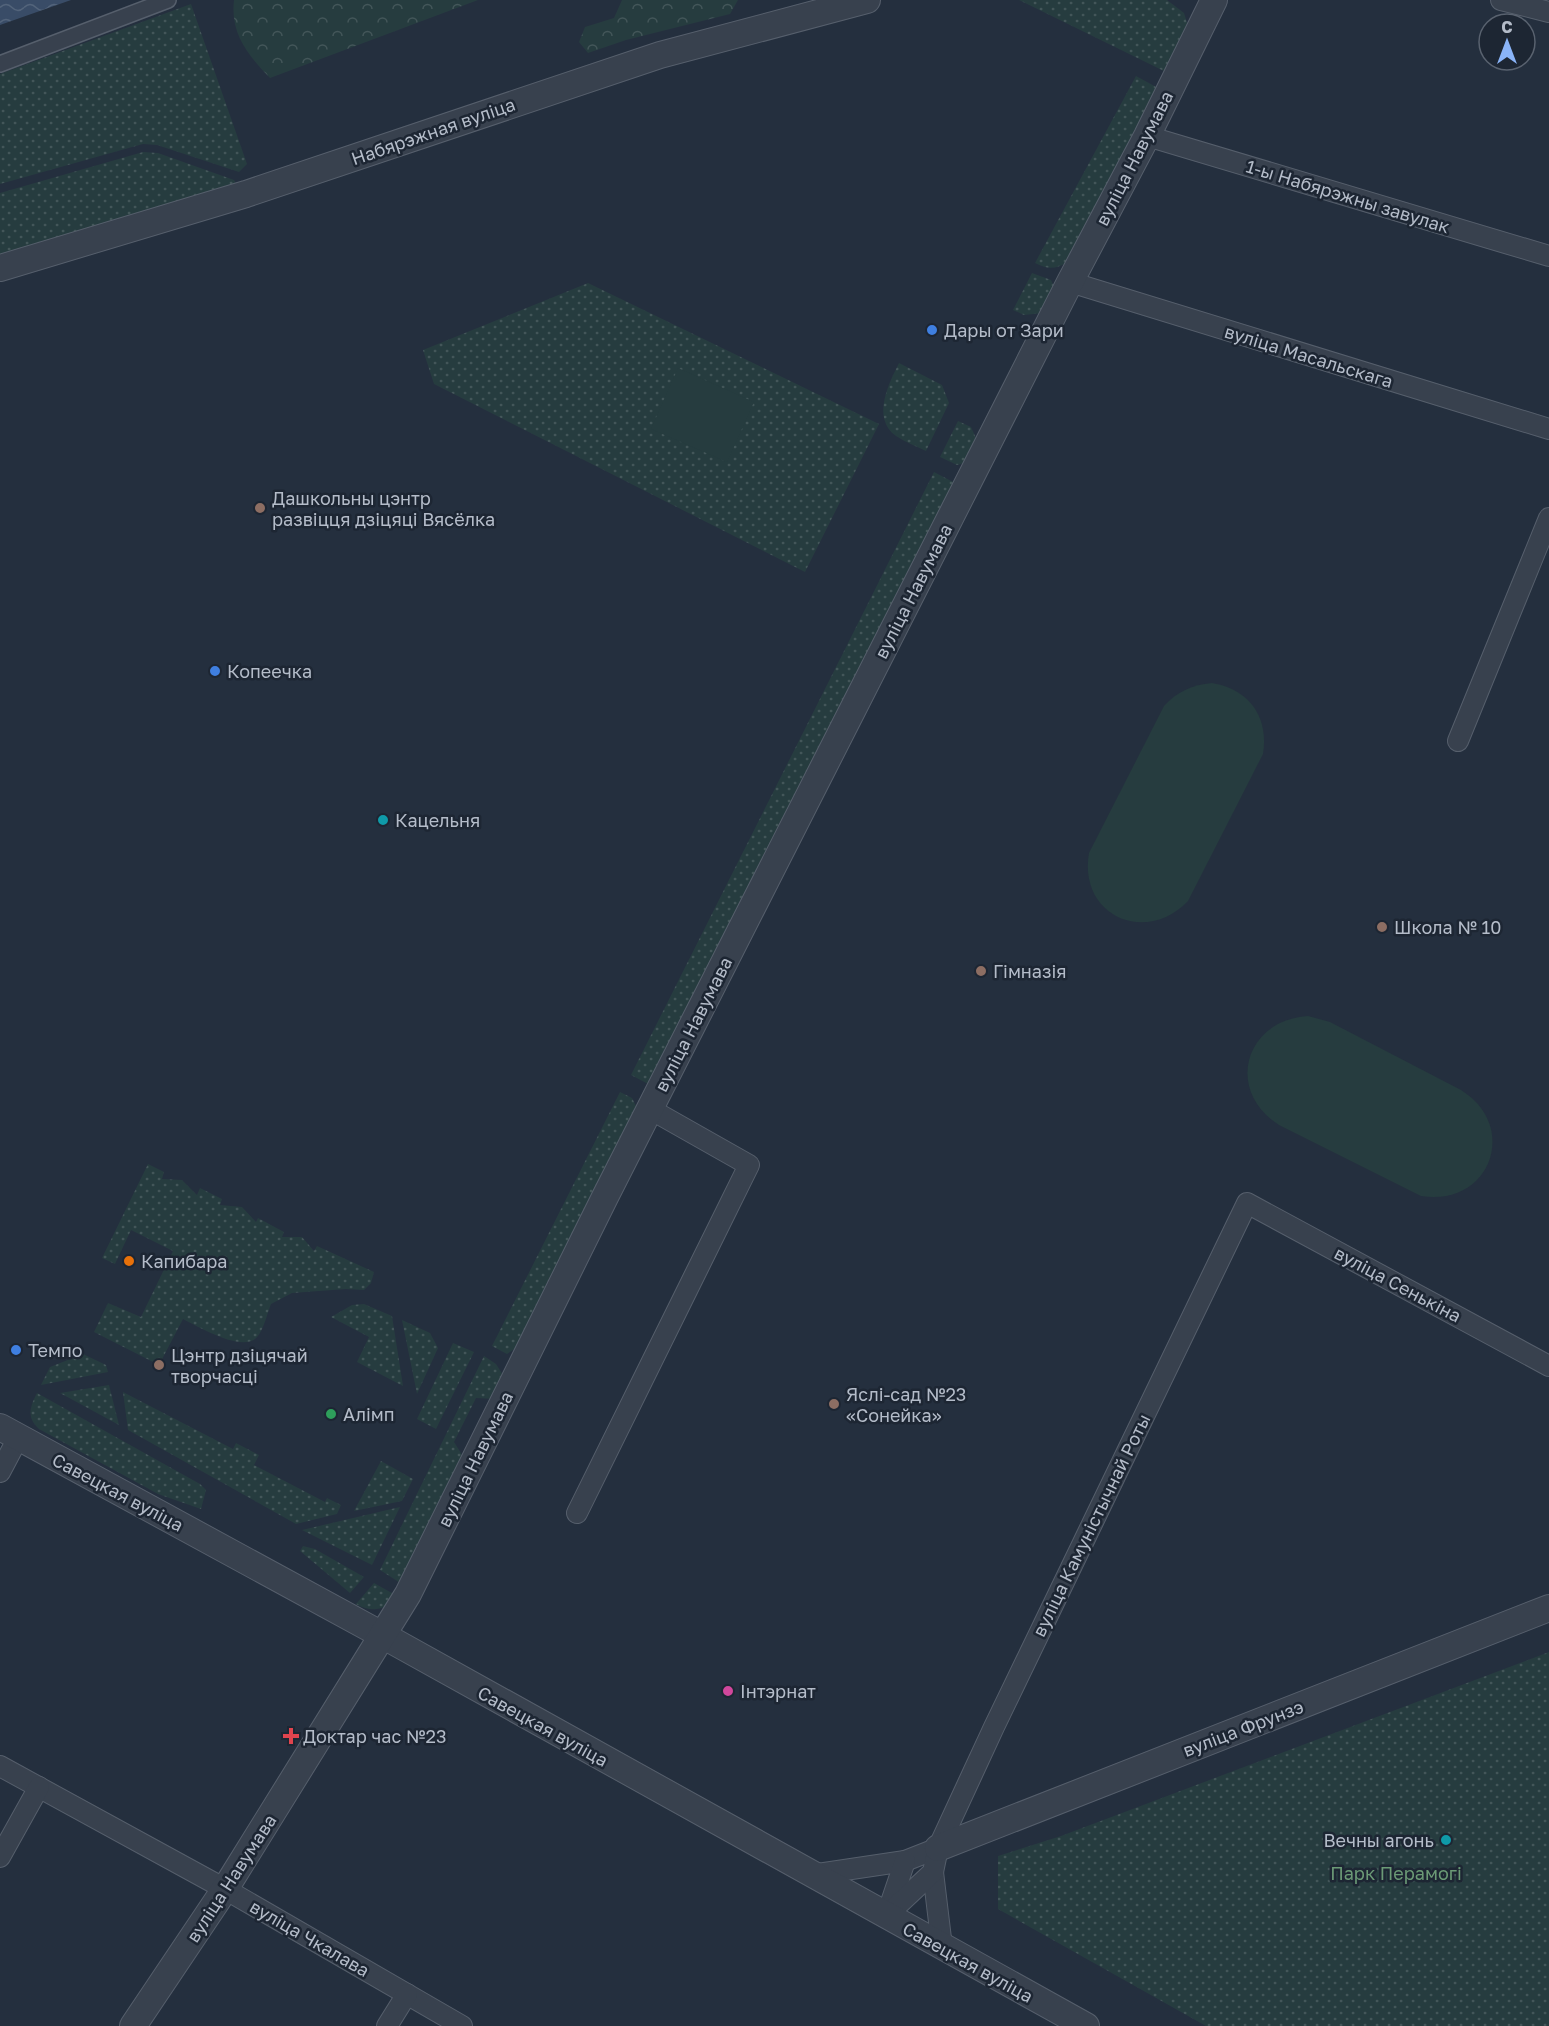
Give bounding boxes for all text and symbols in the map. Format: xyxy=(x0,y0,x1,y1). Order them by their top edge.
north arrow xyxy=(1477,12,1537,72)
text: С xyxy=(1501,17,1513,37)
street label: вуліца Навумава xyxy=(1091,87,1177,229)
street label: Набярэжная вуліца xyxy=(348,93,518,169)
street label: 1-ы Набярэжны завулак xyxy=(1244,155,1452,237)
place label: Дары от Зари xyxy=(944,319,1064,341)
street label: вуліца Масальскага xyxy=(1222,320,1396,392)
marker: Дары от Зари xyxy=(925,323,939,337)
place label: Дашкольны цэнтр развіцця дзіцяці Вясёлка xyxy=(272,487,495,530)
marker: Дашкольны цэнтр развіцця дзіцяці Вясёлка xyxy=(253,501,267,515)
street label: вуліца Навумава xyxy=(870,520,956,662)
place label: Копеечка xyxy=(227,660,312,682)
marker: Копеечка xyxy=(208,664,222,678)
place label: Кацельня xyxy=(395,809,480,831)
marker: Кацельня xyxy=(376,813,390,827)
place label: Школа № 10 xyxy=(1394,916,1501,938)
marker: Школа № 10 xyxy=(1375,920,1389,934)
street label: вуліца Навумава xyxy=(650,953,736,1095)
place label: Гімназія xyxy=(993,960,1067,982)
marker: Гімназія xyxy=(974,964,988,978)
street label: вуліца Сенькіна xyxy=(1331,1241,1465,1327)
place label: Капибара xyxy=(141,1250,228,1272)
marker: Капибара xyxy=(122,1254,136,1268)
place label: Темпо xyxy=(28,1339,83,1361)
marker: Темпо xyxy=(9,1343,23,1357)
place label: Цэнтр дзіцячай творчасці xyxy=(171,1344,308,1387)
marker: Цэнтр дзіцячай творчасці xyxy=(152,1358,166,1372)
place label: Яслі-сад №23 «Сонейка» xyxy=(846,1383,966,1426)
street label: вуліца Навумава xyxy=(433,1388,517,1530)
marker: Яслі-сад №23 «Сонейка» xyxy=(827,1397,841,1411)
place label: Алімп xyxy=(343,1403,395,1425)
marker: Алімп xyxy=(324,1407,338,1421)
street label: вуліца Камуністычнай Роты xyxy=(1027,1410,1155,1640)
street label: Савецкая вуліца xyxy=(49,1448,187,1536)
place label: Інтэрнат xyxy=(740,1680,816,1702)
street label: Савецкая вуліца xyxy=(474,1681,612,1771)
marker: Інтэрнат xyxy=(721,1684,735,1698)
street label: вуліца Фрунзэ xyxy=(1180,1695,1306,1761)
place label: Доктар час №23 xyxy=(303,1725,446,1747)
marker: Доктар час №23 xyxy=(284,1729,298,1743)
street label: вуліца Навумава xyxy=(181,1810,281,1946)
place label: Вечны агонь xyxy=(1323,1829,1434,1851)
marker: Вечны агонь xyxy=(1439,1833,1453,1847)
park label: Парк Перамогі xyxy=(1330,1862,1462,1884)
street label: вуліца Чкалава xyxy=(246,1895,374,1981)
street label: Савецкая вуліца xyxy=(899,1917,1037,2007)

